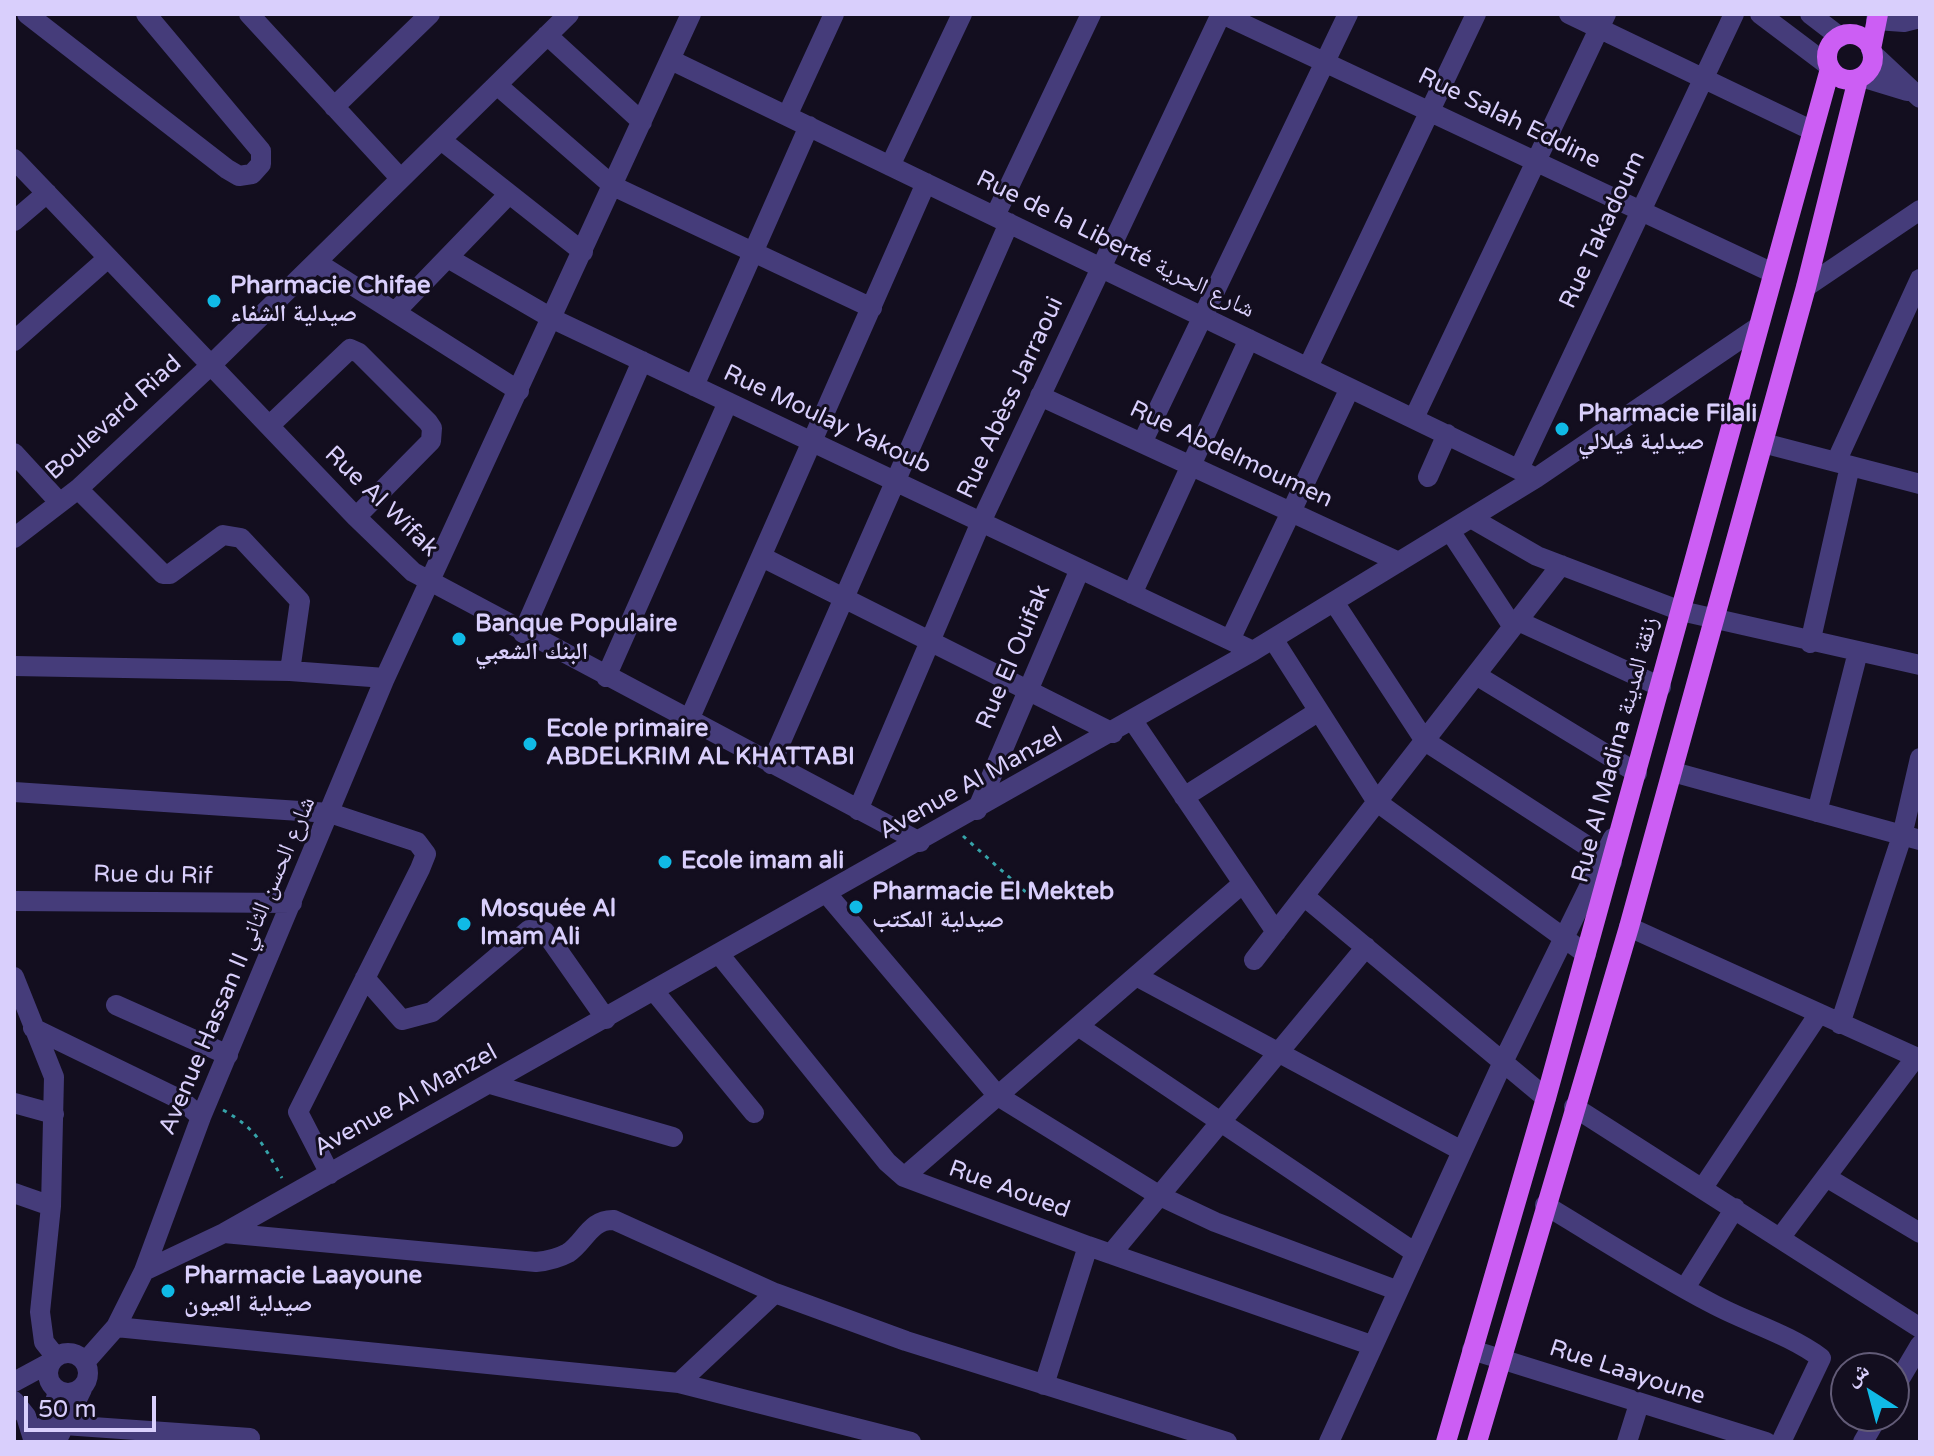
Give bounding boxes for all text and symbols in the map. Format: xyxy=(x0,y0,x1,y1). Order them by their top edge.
street label: Rue Salah Eddine xyxy=(1413,62,1605,176)
street label: Rue Takadoum xyxy=(1554,147,1652,313)
street label: Rue de la Liberté شارع الحرية xyxy=(971,165,1259,325)
place label: Pharmacie Chifae صيدلية الشفاء xyxy=(230,273,431,329)
marker: Pharmacie Chifae صيدلية الشفاء xyxy=(205,292,223,310)
street label: Rue Abèss Jarraoui xyxy=(952,293,1070,503)
street label: Boulevard Riad xyxy=(40,349,188,487)
street label: Rue Moulay Yakoub xyxy=(718,359,936,481)
street label: Rue Abdelmoumen xyxy=(1125,395,1337,515)
place label: Pharmacie Filali صيدلية فيلالي xyxy=(1578,401,1757,457)
marker: Pharmacie Filali صيدلية فيلالي xyxy=(1553,420,1571,438)
street label: Rue Al Wifak xyxy=(318,441,444,563)
street label: Rue El Ouifak xyxy=(971,580,1057,734)
place label: Banque Populaire البنك الشعبي xyxy=(475,611,677,667)
street label: Rue Al Madina زنقة المدينة xyxy=(1567,614,1665,886)
marker: Banque Populaire البنك الشعبي xyxy=(450,630,468,648)
place label: Ecole primaire ABDELKRIM AL KHATTABI xyxy=(546,716,855,772)
street label: Avenue Al Manzel xyxy=(874,722,1068,846)
marker: Ecole primaire ABDELKRIM AL KHATTABI xyxy=(521,735,539,753)
street label: Avenue Hassan II شارع الحسن الثاني xyxy=(154,793,322,1139)
place label: Ecole imam ali xyxy=(681,848,844,876)
marker: Ecole imam ali xyxy=(656,853,674,871)
street label: Rue du Rif xyxy=(93,861,213,891)
place label: Pharmacie El Mekteb صيدلية المكتب xyxy=(872,879,1114,935)
place label: Mosquée Al Imam Ali xyxy=(480,896,616,952)
marker: Pharmacie El Mekteb صيدلية المكتب xyxy=(847,898,865,916)
marker: Mosquée Al Imam Ali xyxy=(455,915,473,933)
street label: Avenue Al Manzel xyxy=(309,1039,503,1163)
street label: Rue Aoued xyxy=(944,1155,1074,1225)
place label: Pharmacie Laayoune صيدلية العيون xyxy=(184,1263,422,1319)
marker: Pharmacie Laayoune صيدلية العيون xyxy=(159,1282,177,1300)
street label: Rue Laayoune xyxy=(1545,1334,1709,1412)
north arrow xyxy=(1830,1352,1910,1432)
text: ش xyxy=(1840,1357,1874,1392)
scale bar xyxy=(28,1380,160,1430)
text: 50 m xyxy=(38,1395,96,1424)

